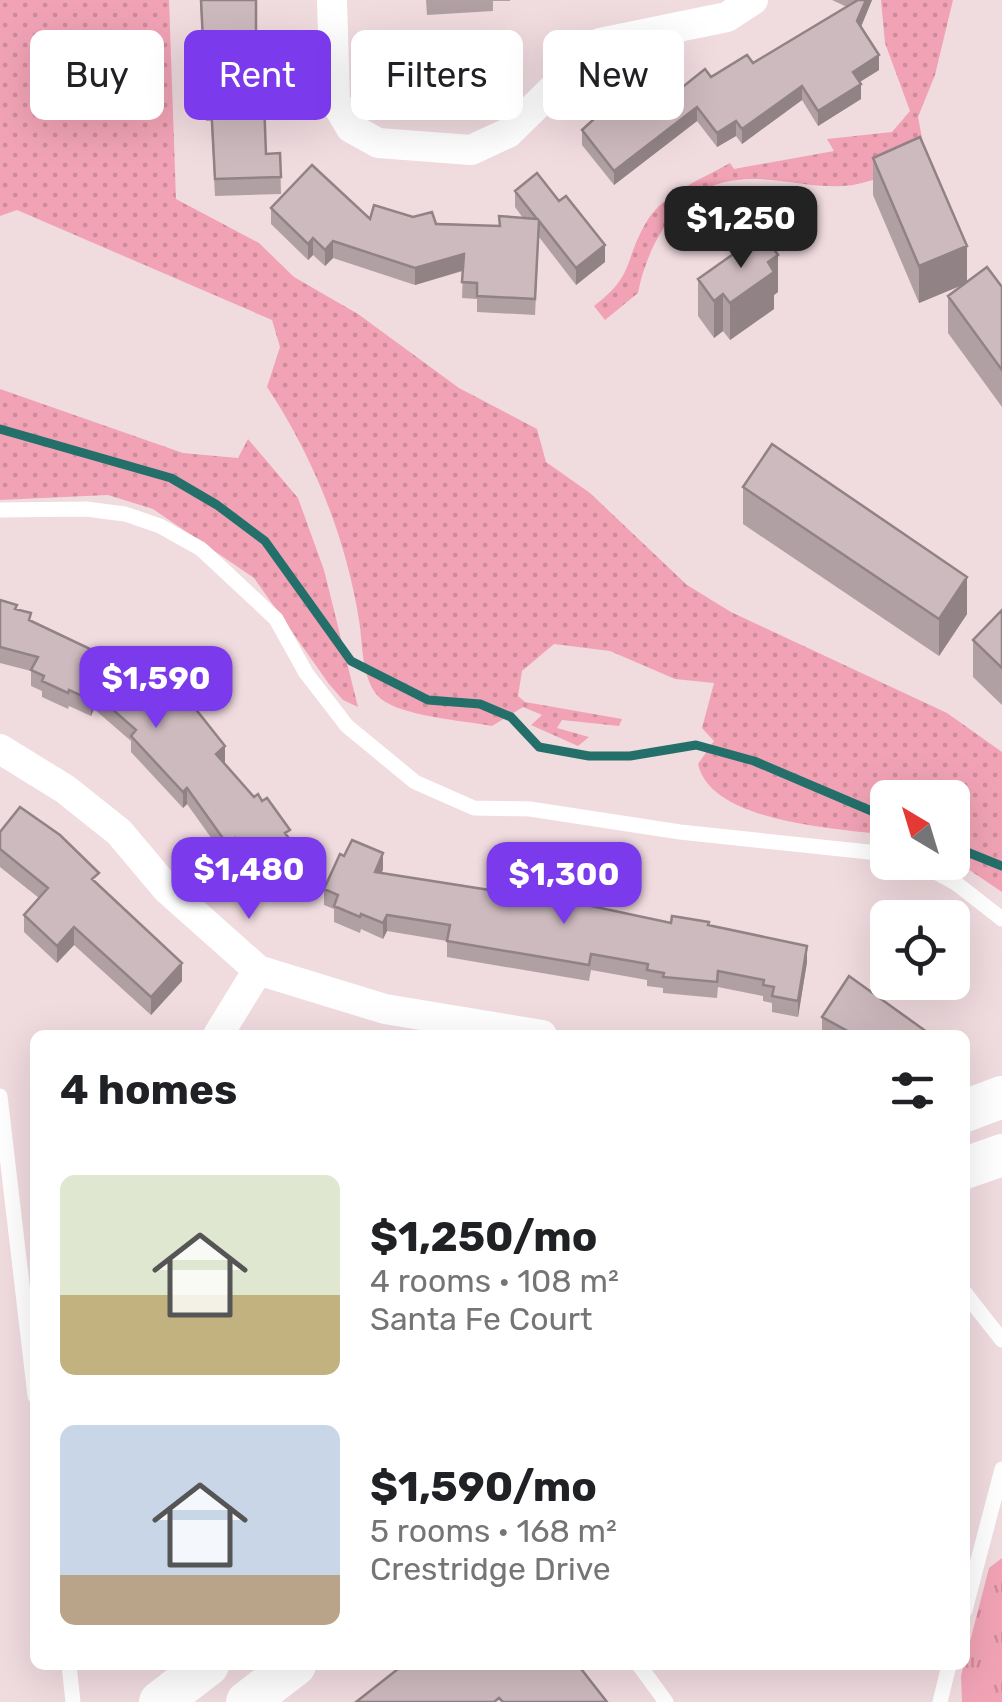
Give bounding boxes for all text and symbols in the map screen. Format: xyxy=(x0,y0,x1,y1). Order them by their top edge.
chip: Buy xyxy=(30,30,164,120)
chip: Rent xyxy=(184,30,331,120)
chip: Filters xyxy=(351,30,523,120)
chip: New xyxy=(543,30,684,120)
pin: $1,250 xyxy=(660,186,822,271)
text: $1,250 xyxy=(686,199,796,237)
pin: $1,590 xyxy=(75,646,237,731)
text: $1,590 xyxy=(101,659,211,697)
north arrow xyxy=(870,780,970,880)
map controls xyxy=(870,780,970,1000)
pin: $1,480 xyxy=(168,837,330,922)
pin: $1,300 xyxy=(483,842,645,927)
text: $1,480 xyxy=(193,850,305,888)
text: $1,300 xyxy=(509,855,619,893)
button: locate xyxy=(870,900,970,1000)
icon: filters xyxy=(885,1063,940,1118)
text: 4 homes xyxy=(60,1065,237,1115)
text: $1,250/mo xyxy=(370,1212,597,1262)
icon: home xyxy=(140,1215,260,1335)
text: 4 rooms · 108 m² xyxy=(370,1262,619,1300)
text: Santa Fe Court xyxy=(370,1300,592,1338)
text: $1,590/mo xyxy=(370,1462,597,1512)
icon: home xyxy=(140,1465,260,1585)
text: 5 rooms · 168 m² xyxy=(370,1512,617,1550)
text: Crestridge Drive xyxy=(370,1550,611,1588)

